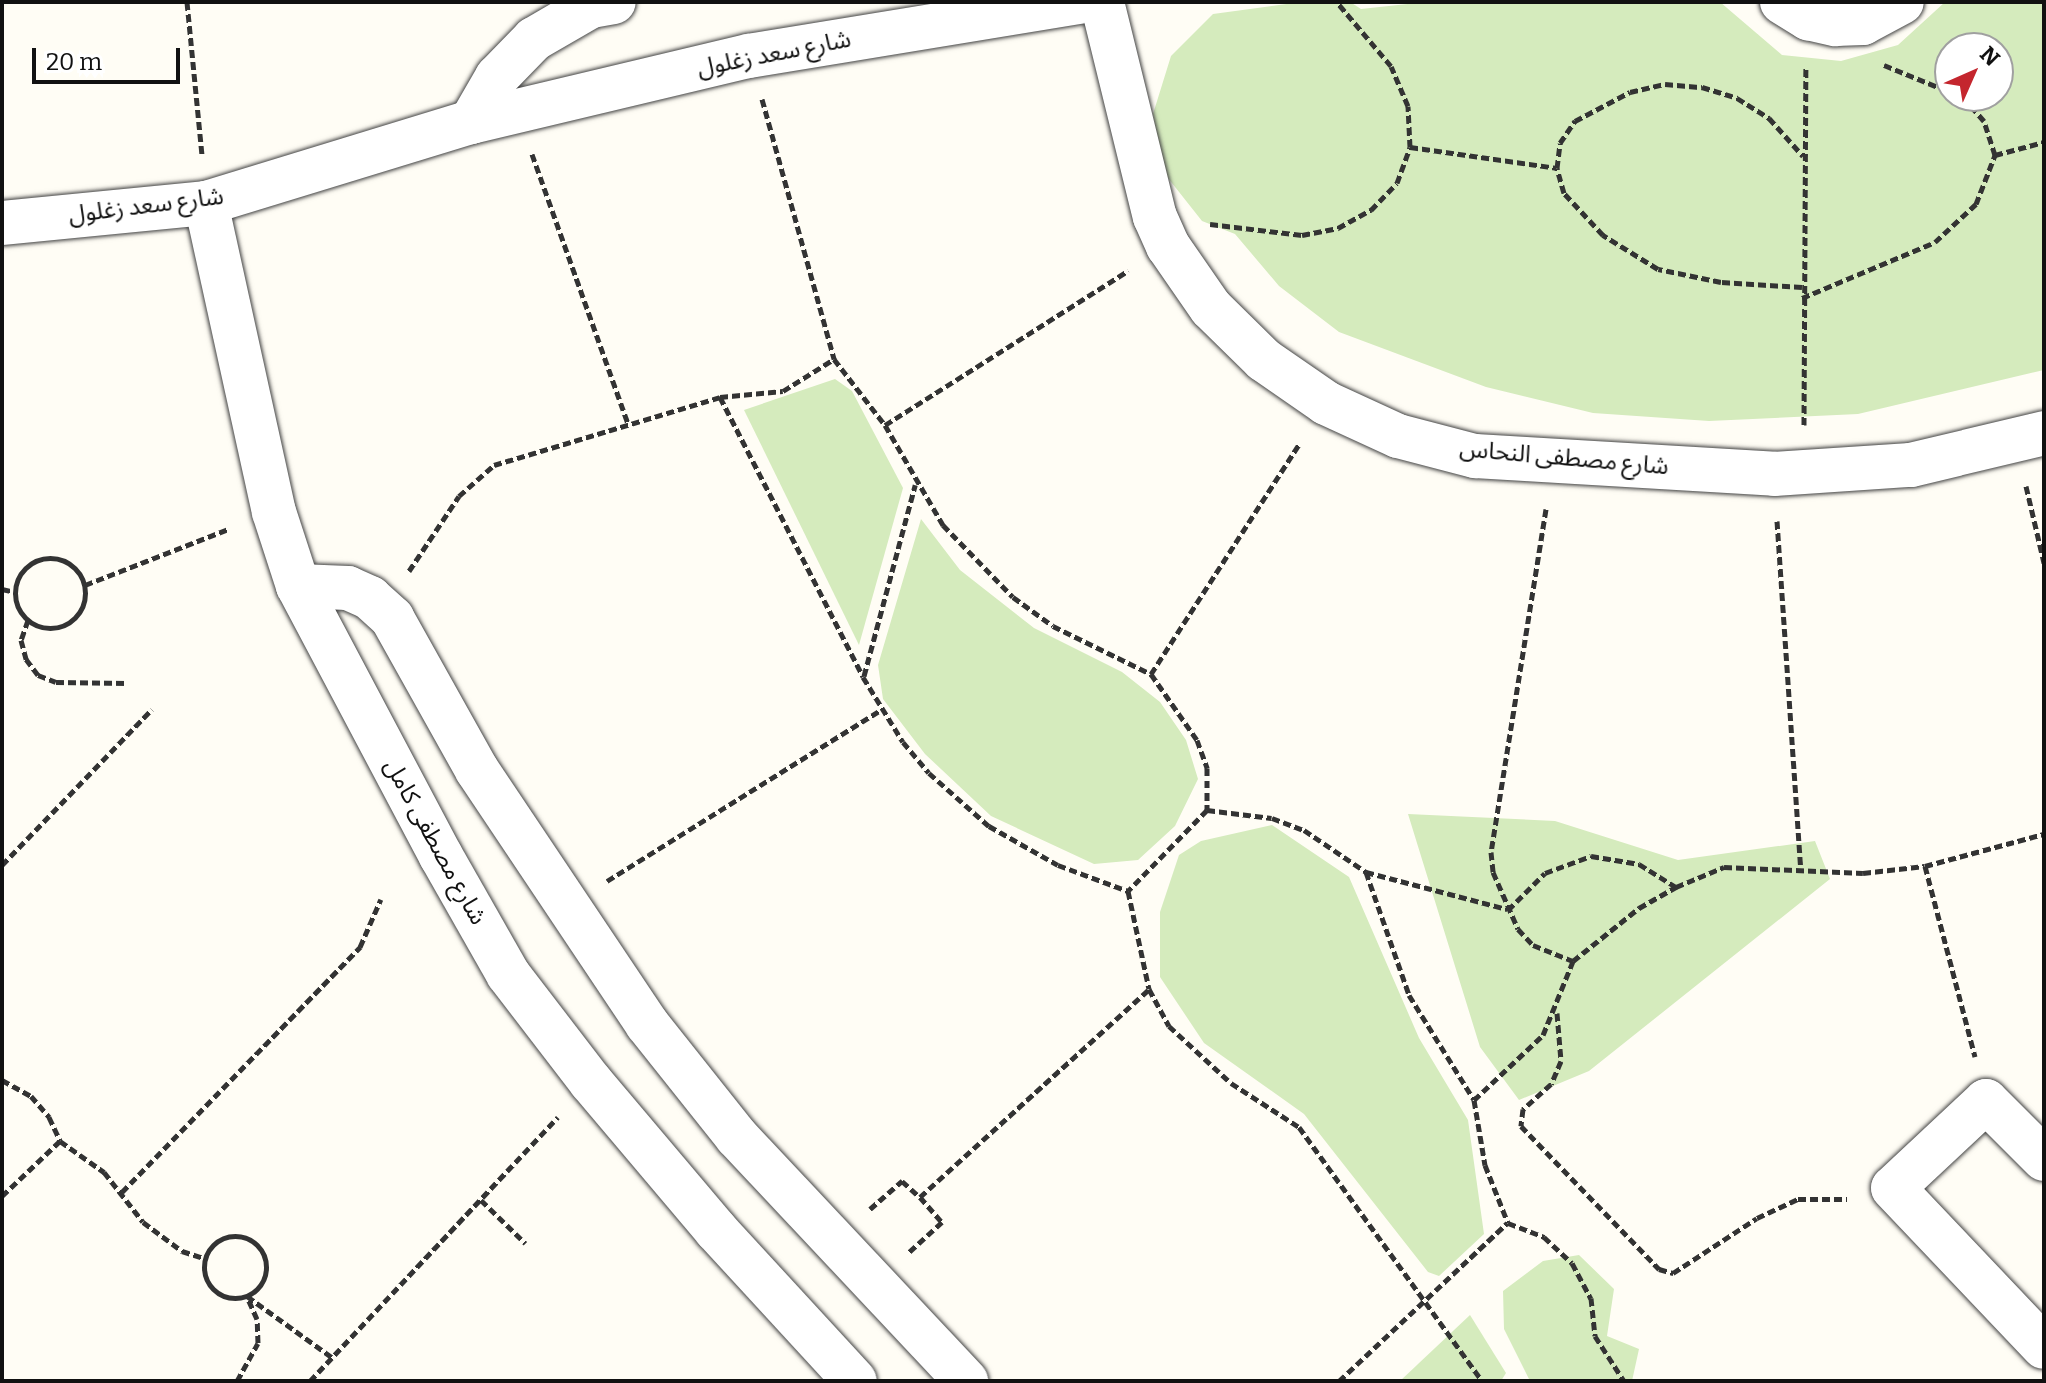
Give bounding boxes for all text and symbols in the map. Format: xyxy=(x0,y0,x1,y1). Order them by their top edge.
street label: شارع سعد زغلول xyxy=(695,25,853,83)
scale bar xyxy=(36,32,184,82)
north arrow xyxy=(1934,32,2014,112)
text: N xyxy=(1974,41,2005,72)
text: 20 m xyxy=(46,48,102,76)
street label: شارع سعد زغلول xyxy=(67,182,225,230)
street label: شارع مصطفى النحاس xyxy=(1458,435,1670,481)
street label: شارع مصطفى كامل xyxy=(377,754,493,930)

